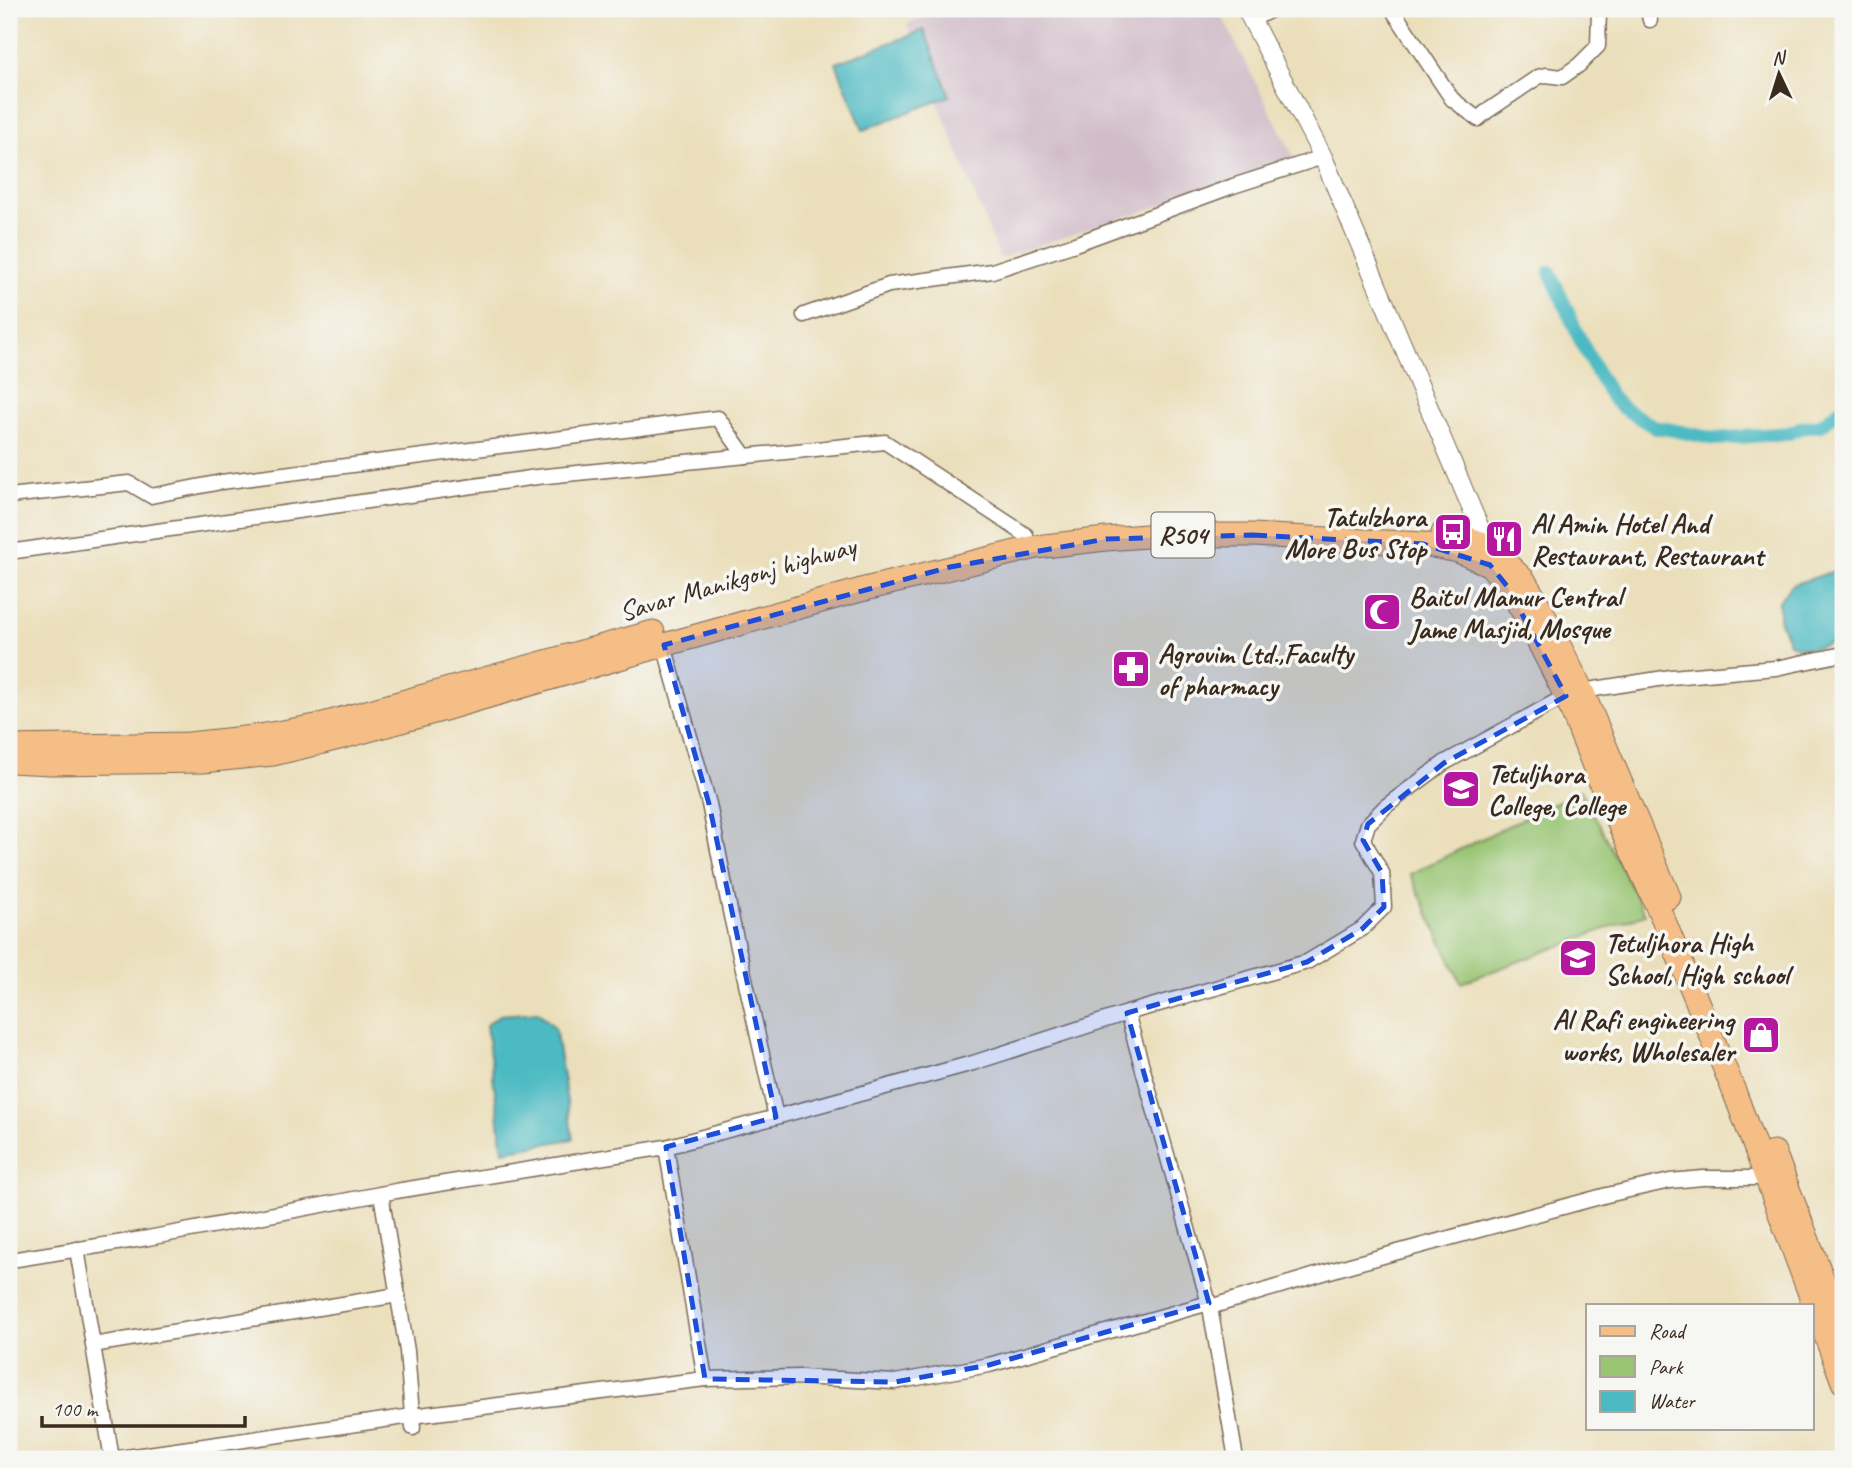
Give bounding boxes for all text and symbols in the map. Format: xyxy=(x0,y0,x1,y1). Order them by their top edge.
north arrow xyxy=(1744,38,1814,108)
text: N xyxy=(1771,45,1788,70)
place label: Tatulzhora More Bus Stop xyxy=(1284,499,1428,566)
place label: Al Amin Hotel And Restaurant, Restaurant xyxy=(1531,506,1767,573)
bus stop icon: Tatulzhora More Bus Stop xyxy=(1432,511,1474,553)
road number: R504 xyxy=(1152,512,1214,558)
restaurant icon: Al Amin Hotel And Restaurant, Restaurant xyxy=(1483,518,1525,560)
street label: Savar Manikgonj highway xyxy=(615,527,862,629)
place label: Baitul Mamur Central Jame Masjid, Mosque xyxy=(1407,579,1627,646)
mosque icon: Baitul Mamur Central Jame Masjid, Mosque xyxy=(1361,591,1403,633)
place label: Agrovim Ltd.,Faculty of pharmacy xyxy=(1158,636,1355,703)
pharmacy icon: Agrovim Ltd.,Faculty of pharmacy xyxy=(1110,648,1152,690)
place label: Tetuljhora College, College xyxy=(1488,756,1628,823)
school or university icon: Tetuljhora College, College xyxy=(1440,768,1482,810)
place label: Tetuljhora High School, High school xyxy=(1605,925,1794,992)
school or university icon: Tetuljhora High School, High school xyxy=(1557,937,1599,979)
place label: Al Rafi engineering works, Wholesaler xyxy=(1553,1002,1737,1069)
shop icon: Al Rafi engineering works, Wholesaler xyxy=(1740,1014,1782,1056)
legend xyxy=(1586,1304,1814,1430)
text: Road xyxy=(1649,1318,1688,1344)
text: Park xyxy=(1649,1354,1684,1380)
scale bar xyxy=(42,1384,245,1428)
text: Water xyxy=(1649,1388,1696,1414)
text: 100 m xyxy=(52,1396,99,1422)

